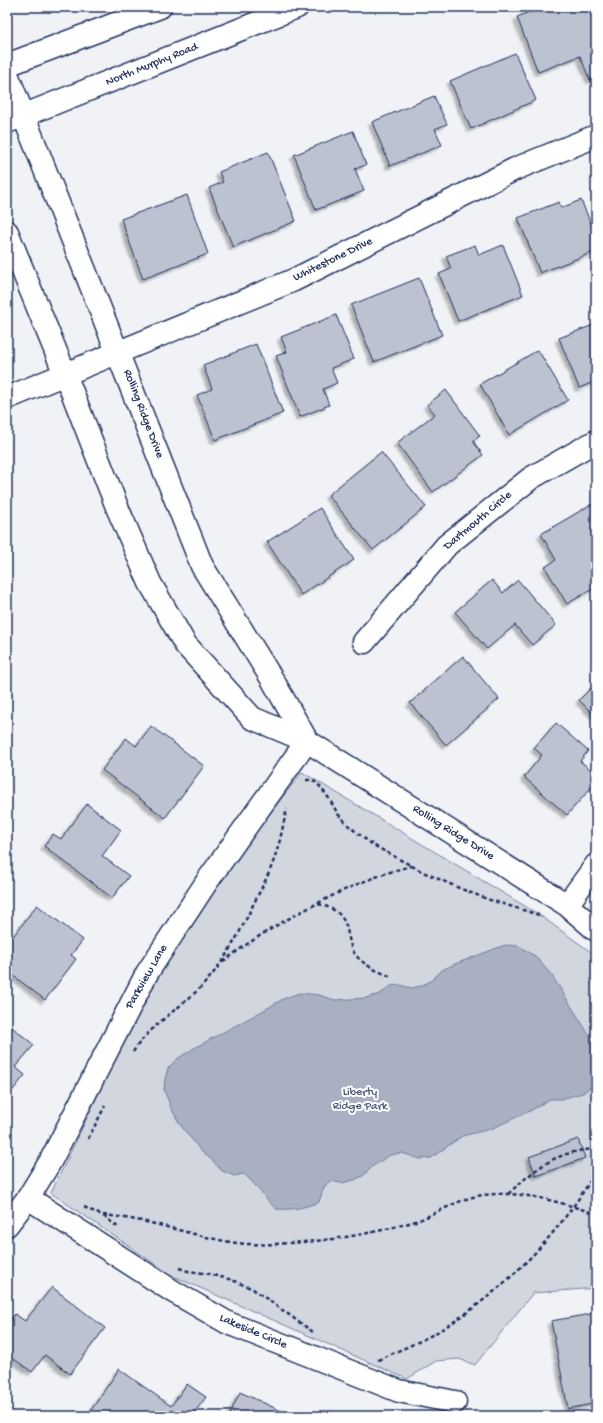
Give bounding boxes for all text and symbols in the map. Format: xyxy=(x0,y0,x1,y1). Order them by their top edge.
street label: North Murphy Road xyxy=(104,40,201,90)
street label: Whitestone Drive xyxy=(291,234,376,285)
street label: Rolling Ridge Drive xyxy=(120,368,167,461)
street label: Dartmouth Circle xyxy=(440,488,515,554)
street label: Rolling Ridge Drive xyxy=(410,802,497,864)
street label: Parkview Lane xyxy=(122,942,171,1013)
park label: Liberty Ridge Park xyxy=(333,1086,389,1114)
street label: Lakeside Circle xyxy=(217,1311,290,1353)

